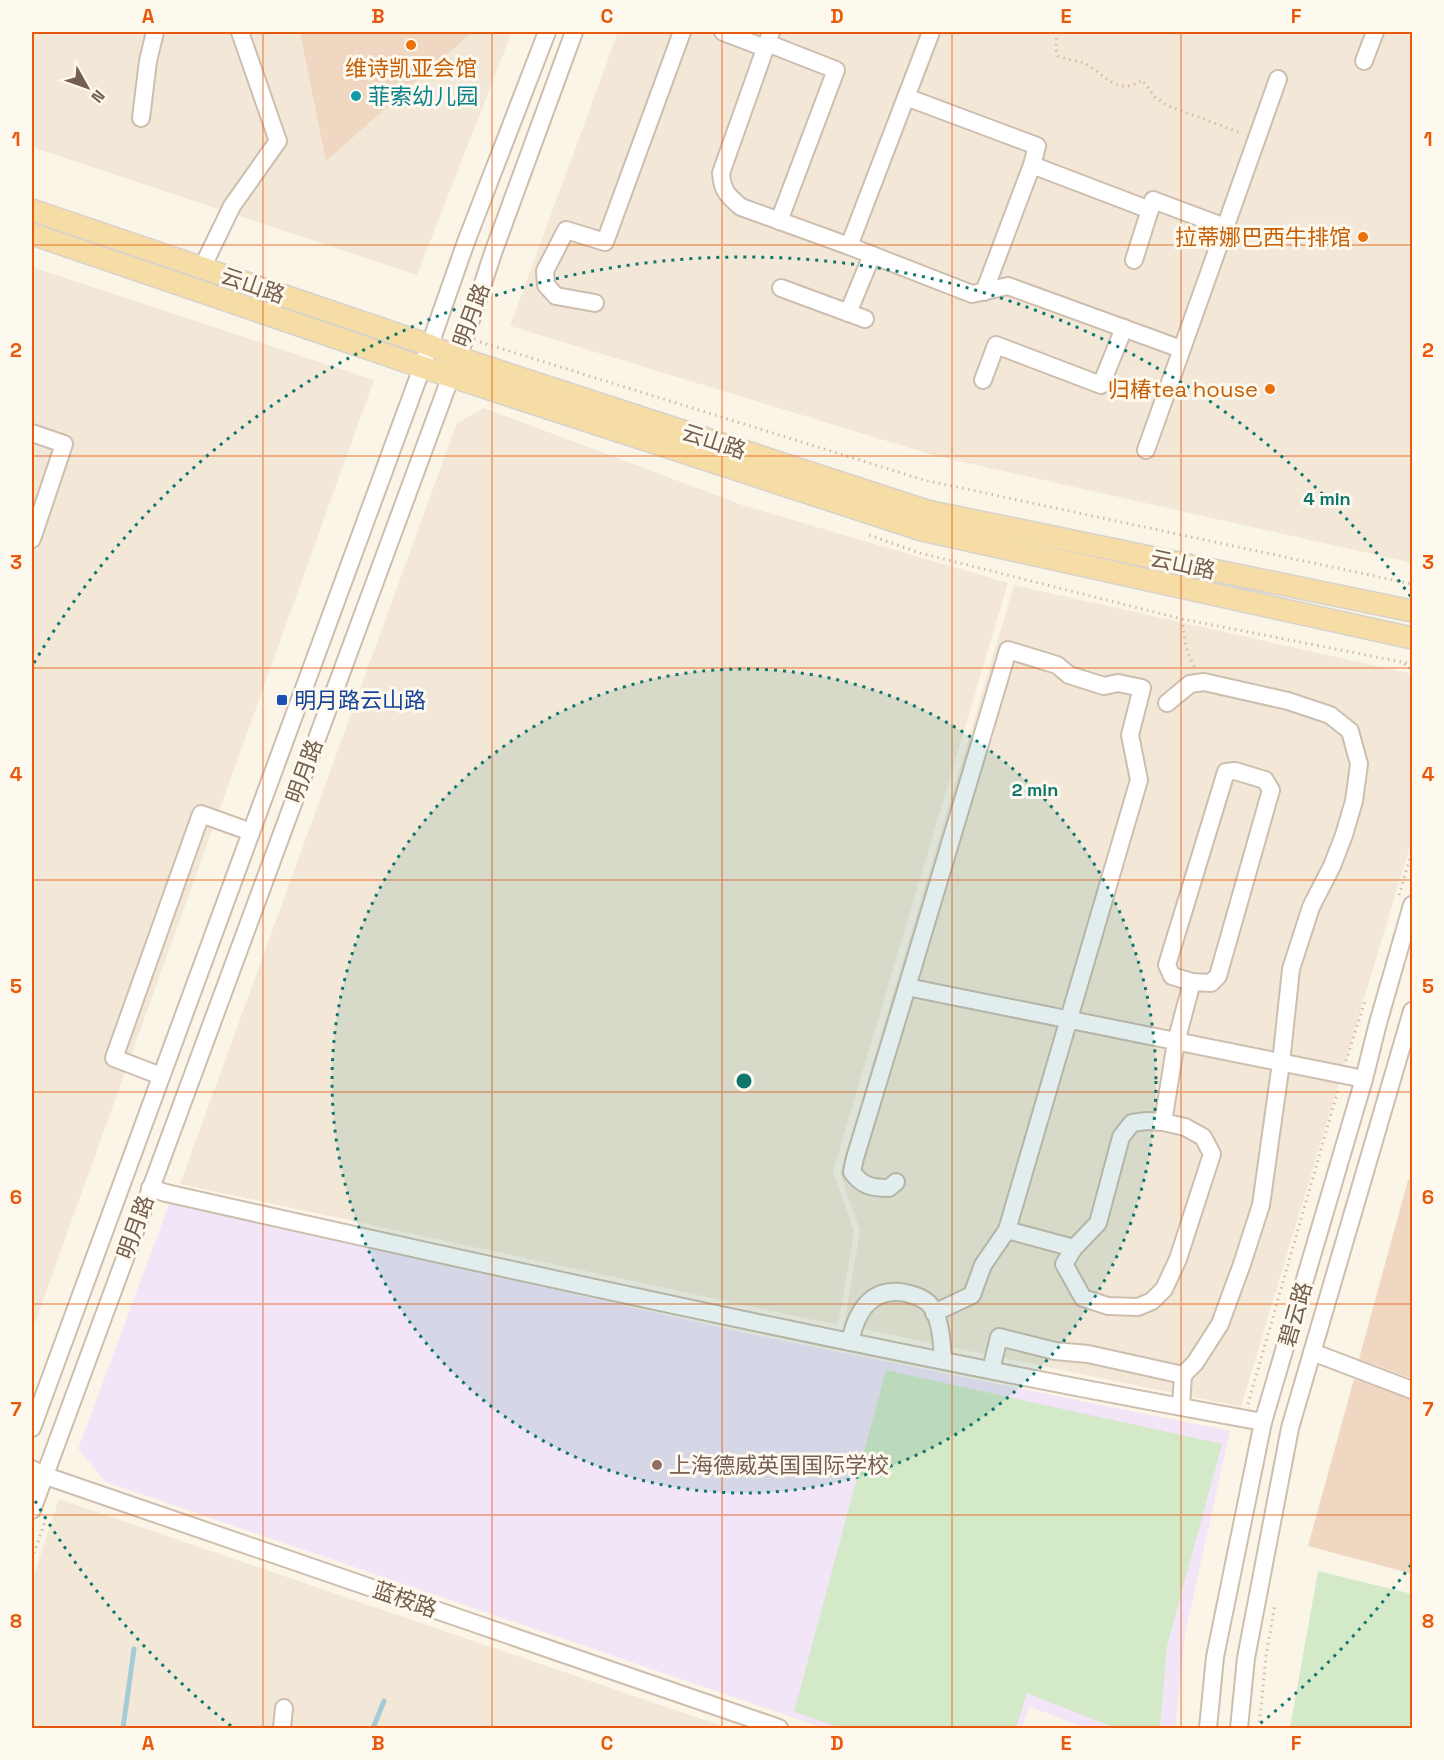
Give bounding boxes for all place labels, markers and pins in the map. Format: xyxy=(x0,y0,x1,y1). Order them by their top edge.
marker: 维诗凯亚会馆 xyxy=(404,38,418,52)
place label: 维诗凯亚会馆 xyxy=(345,54,477,82)
place label: 菲索幼儿园 xyxy=(368,82,478,110)
marker: 菲索幼儿园 xyxy=(349,89,363,103)
place label: 拉蒂娜巴西牛排馆 xyxy=(1175,223,1351,251)
marker: 拉蒂娜巴西牛排馆 xyxy=(1356,230,1370,244)
place label: 归椿tea house xyxy=(1108,375,1258,403)
marker: 归椿tea house xyxy=(1263,382,1277,396)
place label: 明月路云山路 xyxy=(294,686,426,714)
marker: 明月路云山路 xyxy=(275,693,289,707)
centre of rings xyxy=(734,1071,754,1091)
place label: 上海德威英国国际学校 xyxy=(669,1451,889,1479)
marker: 上海德威英国国际学校 xyxy=(650,1458,664,1472)

